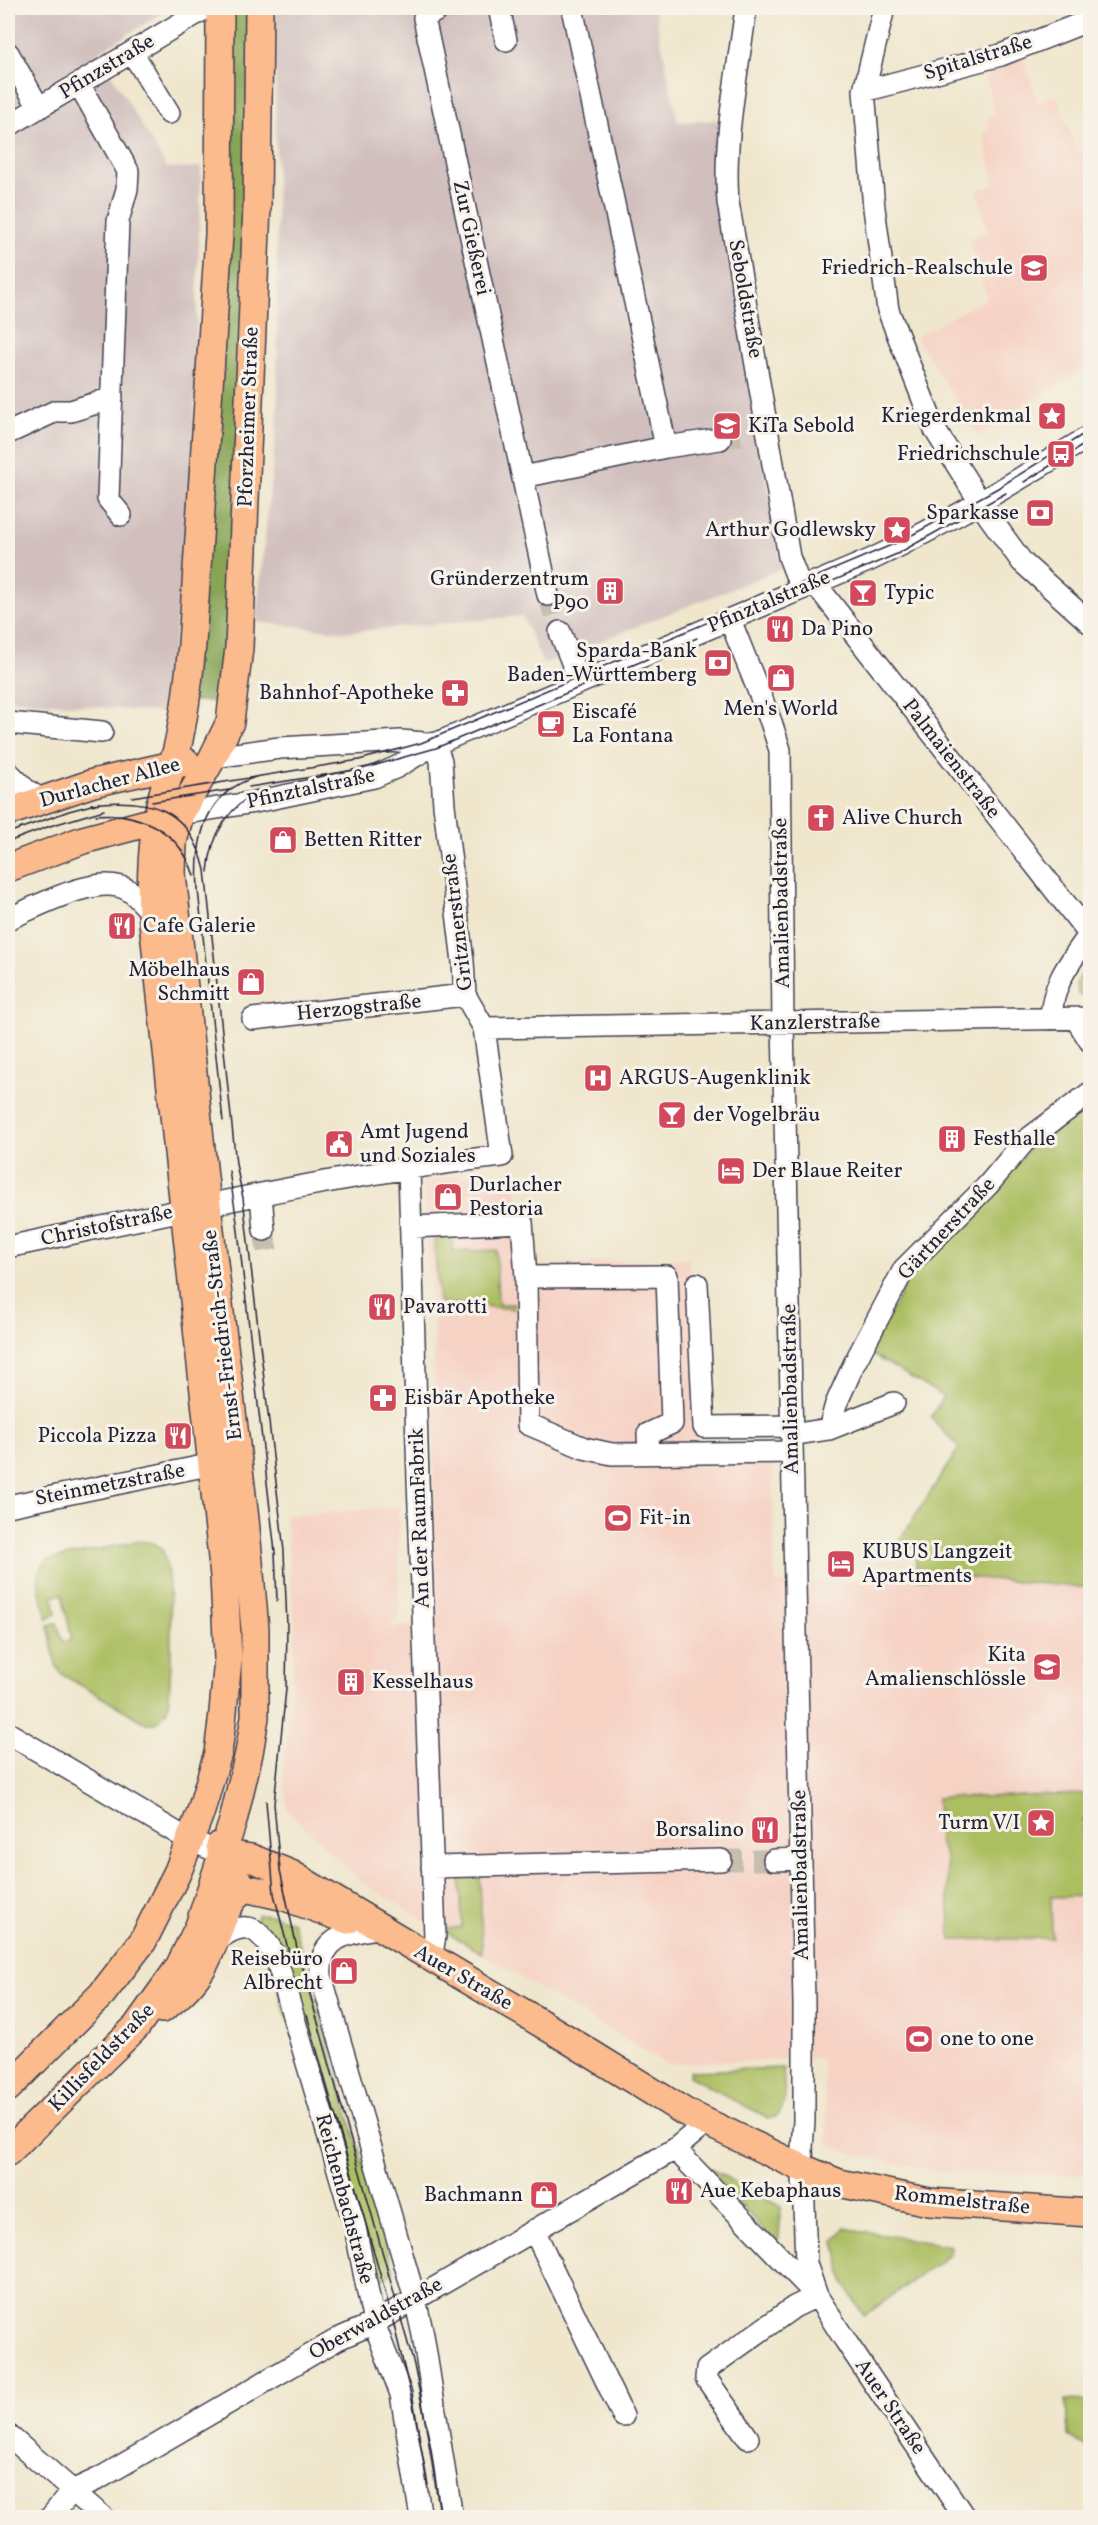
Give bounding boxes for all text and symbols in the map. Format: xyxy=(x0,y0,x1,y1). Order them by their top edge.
street label: Pfinzstraße xyxy=(54,27,160,107)
street label: Spitalstraße xyxy=(920,28,1036,88)
street label: Zur Gießerei xyxy=(445,178,497,298)
street label: Seboldstraße xyxy=(720,237,770,361)
school or university icon: Friedrich-Realschule xyxy=(1018,252,1050,284)
place label: Friedrich-Realschule xyxy=(821,254,1013,283)
street label: Pforzheimer Straße xyxy=(231,326,267,508)
place icon: Kriegerdenkmal xyxy=(1036,400,1068,432)
place label: Kriegerdenkmal xyxy=(881,402,1031,431)
school or university icon: KiTa Sebold xyxy=(711,410,743,442)
place label: KiTa Sebold xyxy=(748,412,855,441)
bus stop icon: Friedrichschule xyxy=(1045,438,1077,470)
place label: Friedrichschule xyxy=(897,440,1040,469)
bank icon: Sparkasse xyxy=(1024,497,1056,529)
place label: Sparkasse xyxy=(926,499,1019,528)
place icon: Arthur Godlewsky xyxy=(881,514,913,546)
place label: Arthur Godlewsky xyxy=(705,516,877,545)
street label: Pfinztalstraße xyxy=(703,563,835,641)
place label: Gründerzentrum P90 xyxy=(430,565,589,618)
building icon: Gründerzentrum P90 xyxy=(594,575,626,607)
bar icon: Typic xyxy=(847,577,879,609)
place label: Typic xyxy=(884,579,934,608)
restaurant icon: Da Pino xyxy=(764,613,796,645)
place label: Da Pino xyxy=(801,615,873,644)
place label: Sparda-Bank Baden-Württemberg xyxy=(507,637,698,690)
bank icon: Sparda-Bank Baden-Württemberg xyxy=(702,647,734,679)
shop icon: Men's World xyxy=(765,662,797,694)
pharmacy icon: Bahnhof-Apotheke xyxy=(439,677,471,709)
place label: Bahnhof-Apotheke xyxy=(259,679,434,708)
street label: Palmaienstraße xyxy=(895,693,1007,825)
place label: Men's World xyxy=(724,695,838,724)
place label: Eiscafé La Fontana xyxy=(572,698,674,751)
cafe icon: Eiscafé La Fontana xyxy=(535,708,567,740)
street label: Durlacher Allee xyxy=(37,750,183,816)
street label: Pfinztalstraße xyxy=(244,761,378,817)
church icon: Alive Church xyxy=(805,802,837,834)
place label: Alive Church xyxy=(842,804,963,833)
street label: Amalienbadstraße xyxy=(766,817,798,989)
shop icon: Betten Ritter xyxy=(267,824,299,856)
place label: Betten Ritter xyxy=(304,826,422,855)
street label: Gritznerstraße xyxy=(435,852,481,992)
restaurant icon: Cafe Galerie xyxy=(106,910,138,942)
place label: Cafe Galerie xyxy=(143,912,256,941)
place label: Möbelhaus Schmitt xyxy=(128,956,230,1009)
shop icon: Möbelhaus Schmitt xyxy=(235,966,267,998)
street label: Herzogstraße xyxy=(295,987,423,1029)
street label: Kanzlerstraße xyxy=(749,1007,881,1039)
hospital icon: ARGUS-Augenklinik xyxy=(582,1062,614,1094)
place label: ARGUS-Augenklinik xyxy=(619,1064,811,1093)
bar icon: der Vogelbräu xyxy=(656,1099,688,1131)
place label: der Vogelbräu xyxy=(693,1101,820,1130)
place label: Amt Jugend und Soziales xyxy=(360,1118,476,1171)
building icon: Festhalle xyxy=(936,1123,968,1155)
place label: Festhalle xyxy=(973,1125,1056,1154)
public building icon: Amt Jugend und Soziales xyxy=(323,1128,355,1160)
hotel icon: Der Blaue Reiter xyxy=(715,1155,747,1187)
place label: Der Blaue Reiter xyxy=(752,1157,902,1186)
place label: Durlacher Pestoria xyxy=(469,1171,562,1224)
street label: Gärtnerstraße xyxy=(892,1171,1002,1287)
shop icon: Durlacher Pestoria xyxy=(432,1181,464,1213)
street label: Christofstraße xyxy=(38,1198,176,1254)
street label: Ernst-Friedrich-Straße xyxy=(196,1228,250,1442)
restaurant icon: Pavarotti xyxy=(366,1291,398,1323)
place label: Pavarotti xyxy=(403,1293,487,1322)
street label: Amalienbadstraße xyxy=(775,1303,807,1475)
pharmacy icon: Eisbär Apotheke xyxy=(367,1382,399,1414)
place label: Eisbär Apotheke xyxy=(404,1384,555,1413)
restaurant icon: Piccola Pizza xyxy=(162,1420,194,1452)
place label: Piccola Pizza xyxy=(38,1422,157,1451)
street label: An der RaumFabrik xyxy=(402,1427,438,1609)
street label: Steinmetzstraße xyxy=(33,1456,187,1514)
sports icon: Fit-in xyxy=(602,1502,634,1534)
place label: Fit-in xyxy=(639,1504,691,1533)
place label: KUBUS Langzeit Apartments xyxy=(862,1538,1013,1591)
hotel icon: KUBUS Langzeit Apartments xyxy=(825,1548,857,1580)
place label: Kita Amalienschlössle xyxy=(865,1641,1026,1694)
school or university icon: Kita Amalienschlössle xyxy=(1031,1651,1063,1683)
building icon: Kesselhaus xyxy=(335,1666,367,1698)
place label: Kesselhaus xyxy=(372,1668,473,1697)
street label: Amalienbadstraße xyxy=(785,1789,817,1961)
place icon: Turm V/I xyxy=(1025,1807,1057,1839)
place label: Turm V/I xyxy=(938,1809,1020,1838)
restaurant icon: Borsalino xyxy=(749,1814,781,1846)
place label: Borsalino xyxy=(655,1816,744,1845)
street label: Auer Straße xyxy=(408,1938,518,2018)
place label: Reisebüro Albrecht xyxy=(231,1945,323,1998)
shop icon: Reisebüro Albrecht xyxy=(328,1955,360,1987)
street label: Killisfeldstraße xyxy=(42,1997,162,2119)
sports icon: one to one xyxy=(903,2023,935,2055)
place label: one to one xyxy=(940,2025,1034,2054)
street label: Reichenbachstraße xyxy=(307,2110,381,2288)
restaurant icon: Aue Kebaphaus xyxy=(663,2175,695,2207)
place label: Aue Kebaphaus xyxy=(700,2177,841,2206)
shop icon: Bachmann xyxy=(528,2179,560,2211)
street label: Rommelstraße xyxy=(893,2179,1032,2223)
place label: Bachmann xyxy=(424,2181,523,2210)
street label: Oberwaldstraße xyxy=(304,2270,448,2368)
street label: Auer Straße xyxy=(847,2353,933,2461)

